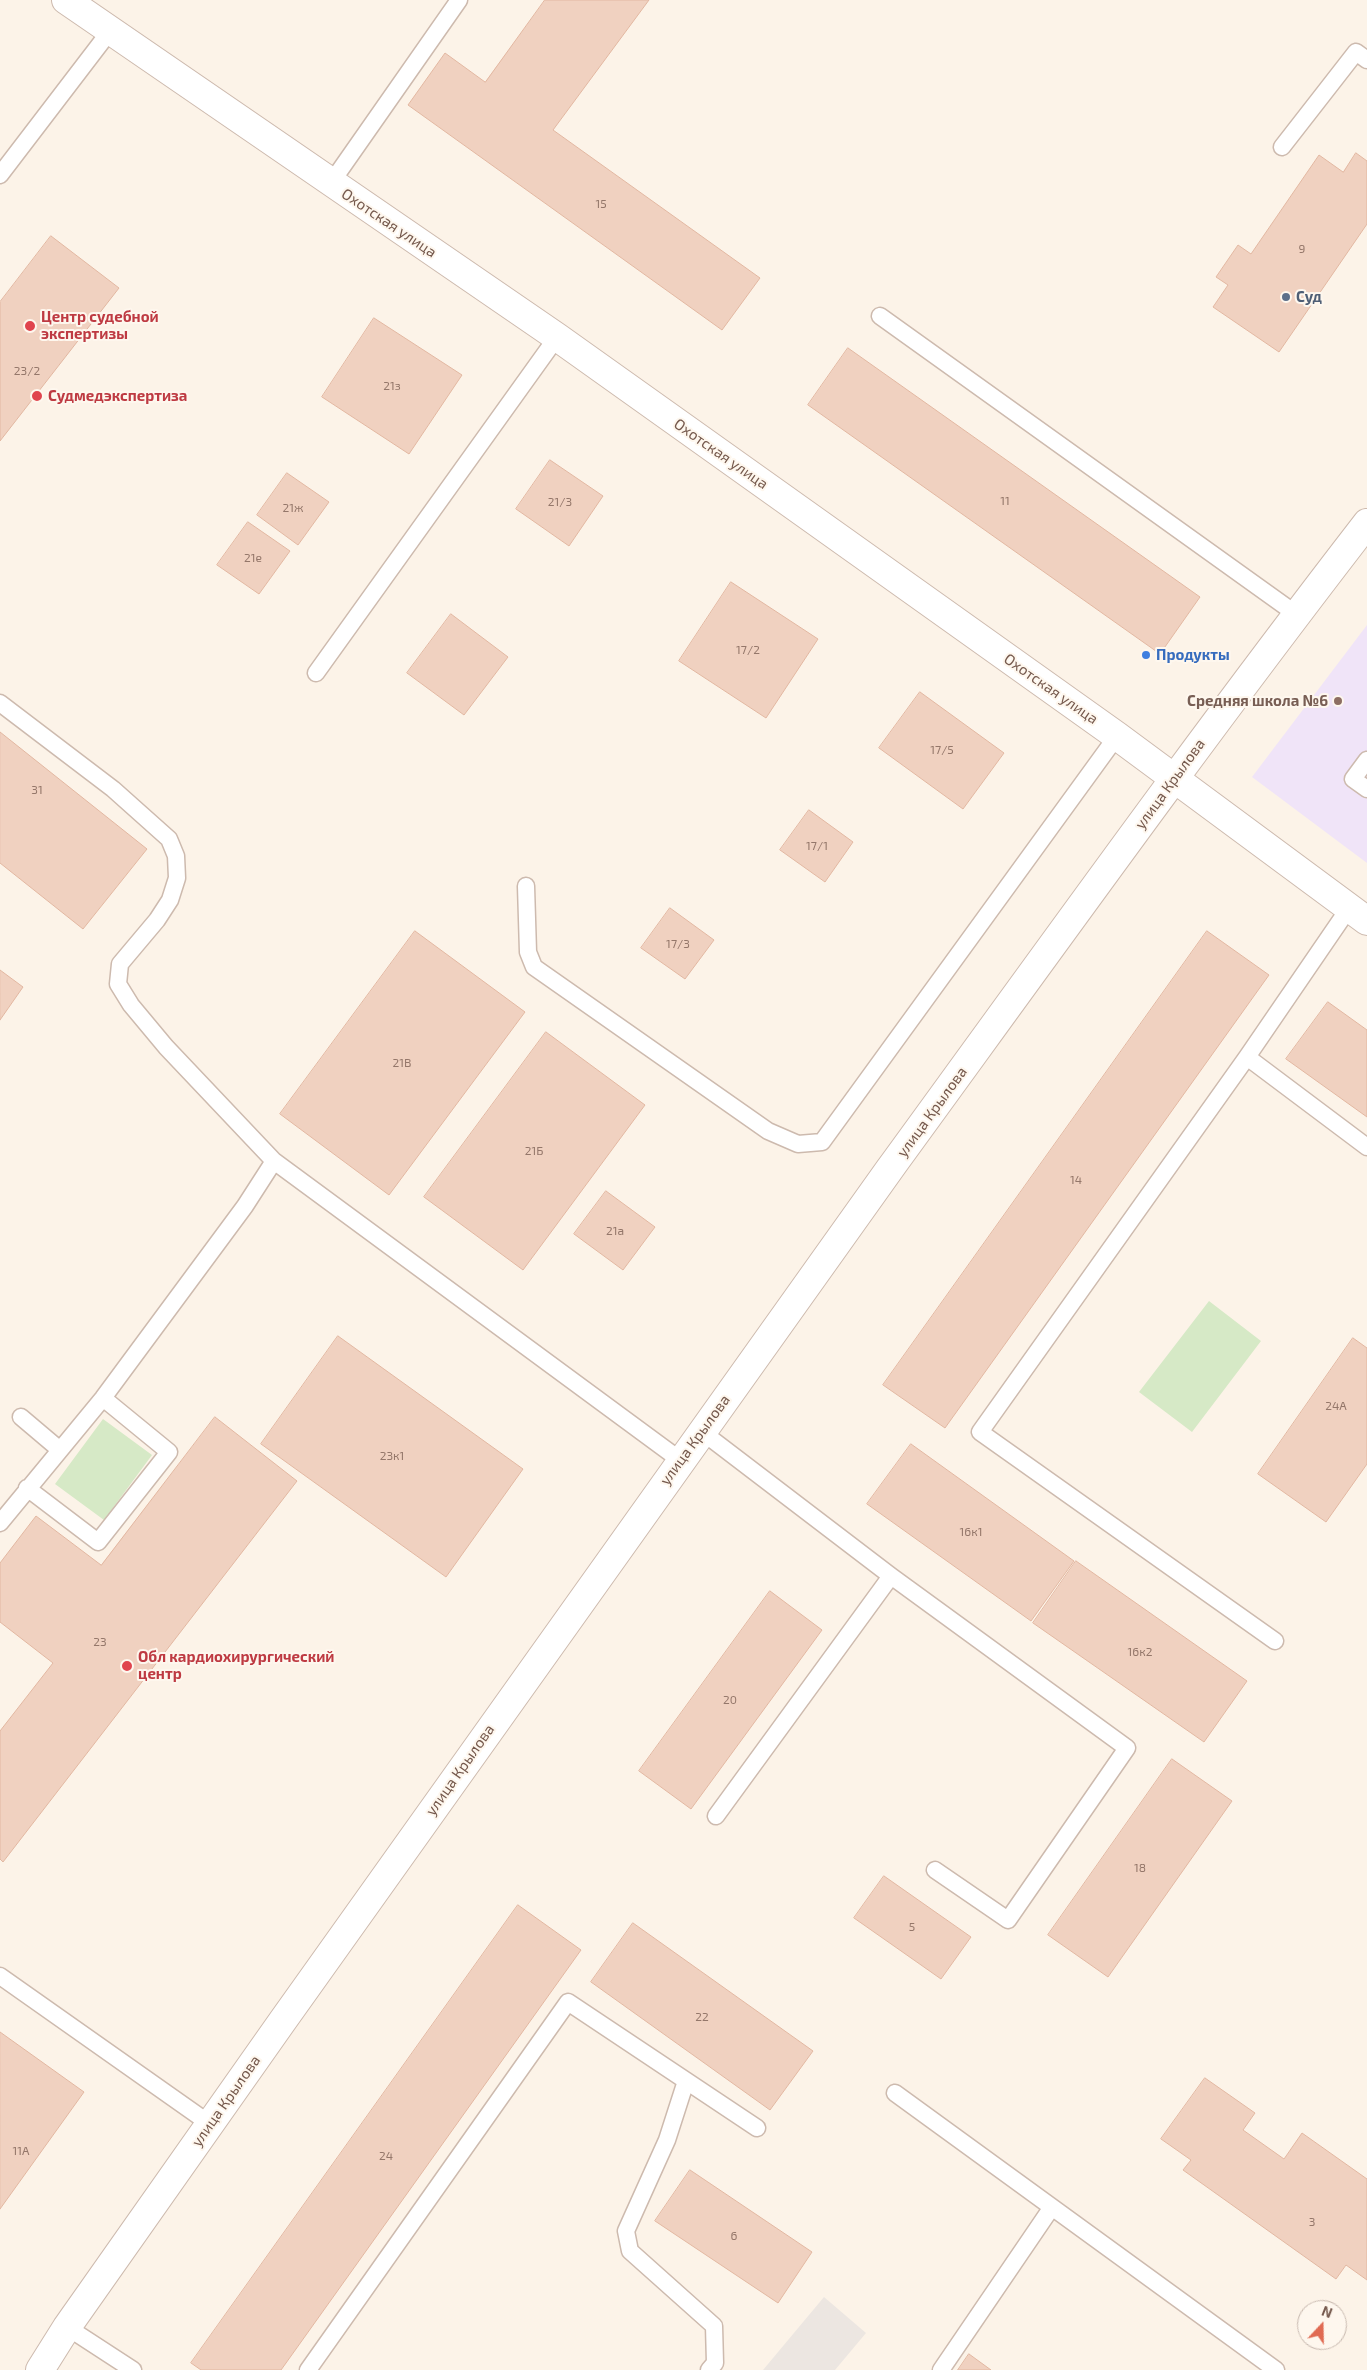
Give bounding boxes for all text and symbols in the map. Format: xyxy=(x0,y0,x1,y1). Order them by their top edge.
street label: Охотская улица xyxy=(338,185,440,261)
house number: 15 xyxy=(595,197,607,211)
house number: 9 xyxy=(1299,242,1305,256)
place label: Суд xyxy=(1296,288,1322,306)
marker: Суд xyxy=(1280,291,1292,303)
place label: Центр судебной экспертизы xyxy=(41,308,159,343)
marker: Центр судебной экспертизы xyxy=(23,319,37,333)
house number: 23/2 xyxy=(14,364,40,378)
house number: 21з xyxy=(383,379,401,393)
place label: Судмедэкспертиза xyxy=(48,387,187,405)
marker: Судмедэкспертиза xyxy=(30,389,44,403)
street label: Охотская улица xyxy=(671,415,771,493)
house number: 11 xyxy=(1000,494,1010,508)
house number: 21/3 xyxy=(548,495,572,509)
house number: 21ж xyxy=(283,501,303,515)
house number: 21е xyxy=(244,551,262,565)
house number: 17/2 xyxy=(736,643,760,657)
place label: Продукты xyxy=(1156,646,1230,664)
marker: Продукты xyxy=(1140,649,1152,661)
street label: Охотская улица xyxy=(1001,650,1101,728)
place label: Средняя школа №6 xyxy=(1187,692,1328,710)
marker: Средняя школа №6 xyxy=(1332,695,1344,707)
street label: улица Крылова xyxy=(1131,735,1209,833)
house number: 17/5 xyxy=(930,743,954,757)
house number: 31 xyxy=(31,783,43,797)
house number: 17/1 xyxy=(806,839,828,853)
house number: 17/3 xyxy=(666,937,690,951)
house number: 21В xyxy=(393,1056,411,1070)
street label: улица Крылова xyxy=(893,1063,971,1161)
house number: 21Б xyxy=(525,1144,543,1158)
house number: 14 xyxy=(1070,1173,1082,1187)
house number: 21а xyxy=(606,1224,624,1238)
street label: улица Крылова xyxy=(656,1391,734,1489)
house number: 24А xyxy=(1325,1399,1347,1413)
house number: 23к1 xyxy=(380,1449,404,1463)
house number: 16к1 xyxy=(960,1525,982,1539)
house number: 23 xyxy=(93,1635,107,1649)
house number: 16к2 xyxy=(1128,1645,1152,1659)
place label: Обл кардиохирургический центр xyxy=(138,1648,335,1683)
marker: Обл кардиохирургический центр xyxy=(120,1659,134,1673)
house number: 20 xyxy=(723,1693,737,1707)
street label: улица Крылова xyxy=(422,1721,498,1819)
house number: 18 xyxy=(1134,1861,1146,1875)
house number: 5 xyxy=(909,1920,915,1934)
house number: 22 xyxy=(695,2010,709,2024)
street label: улица Крылова xyxy=(188,2052,264,2150)
house number: 11А xyxy=(12,2144,30,2158)
house number: 24 xyxy=(379,2149,393,2163)
house number: 3 xyxy=(1309,2215,1315,2229)
house number: 6 xyxy=(731,2229,737,2243)
north arrow xyxy=(1297,2300,1347,2350)
text: N xyxy=(1319,2302,1335,2321)

